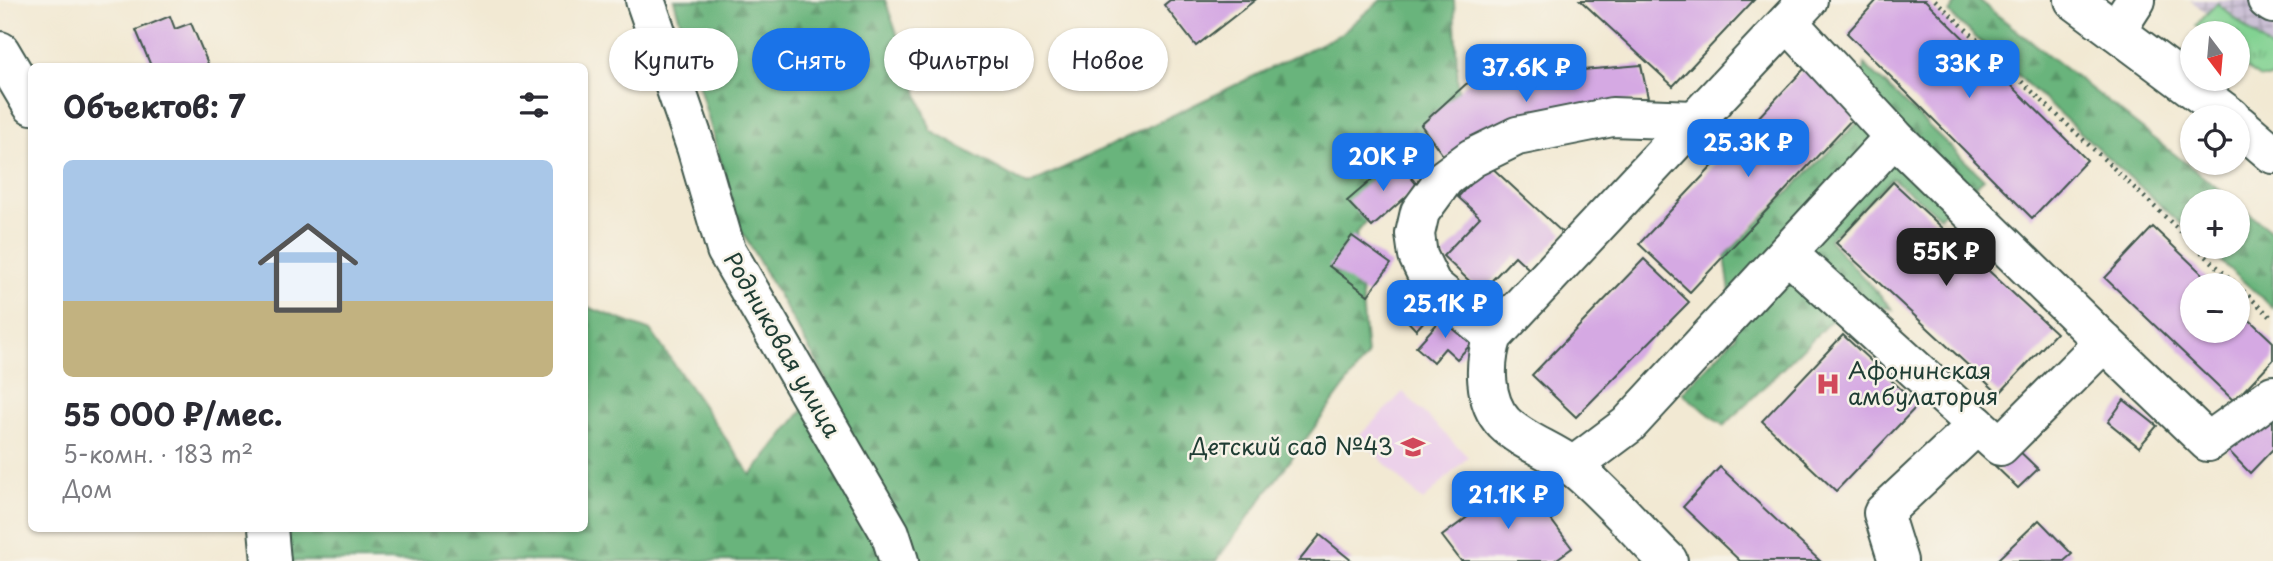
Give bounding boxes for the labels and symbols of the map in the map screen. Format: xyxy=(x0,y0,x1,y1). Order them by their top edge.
north arrow xyxy=(2180,21,2250,91)
pin: 33K ₽ xyxy=(1920,41,2018,100)
pin: 37.6K ₽ xyxy=(1461,44,1591,104)
pin: 25.3K ₽ xyxy=(1683,120,1813,179)
pin: 20K ₽ xyxy=(1334,134,1432,193)
pin: 55K ₽ xyxy=(1897,229,1995,288)
street label: Родниковая улица xyxy=(716,245,851,444)
pin: 25.1K ₽ xyxy=(1380,280,1510,340)
place label: Афонинская амбулатория xyxy=(1848,352,1999,413)
hospital icon: Афонинская амбулатория xyxy=(1814,370,1842,398)
place label: Детский сад №43 xyxy=(1189,428,1393,463)
school or university icon: Детский сад №43 xyxy=(1399,433,1427,461)
pin: 21.1K ₽ xyxy=(1443,472,1573,531)

